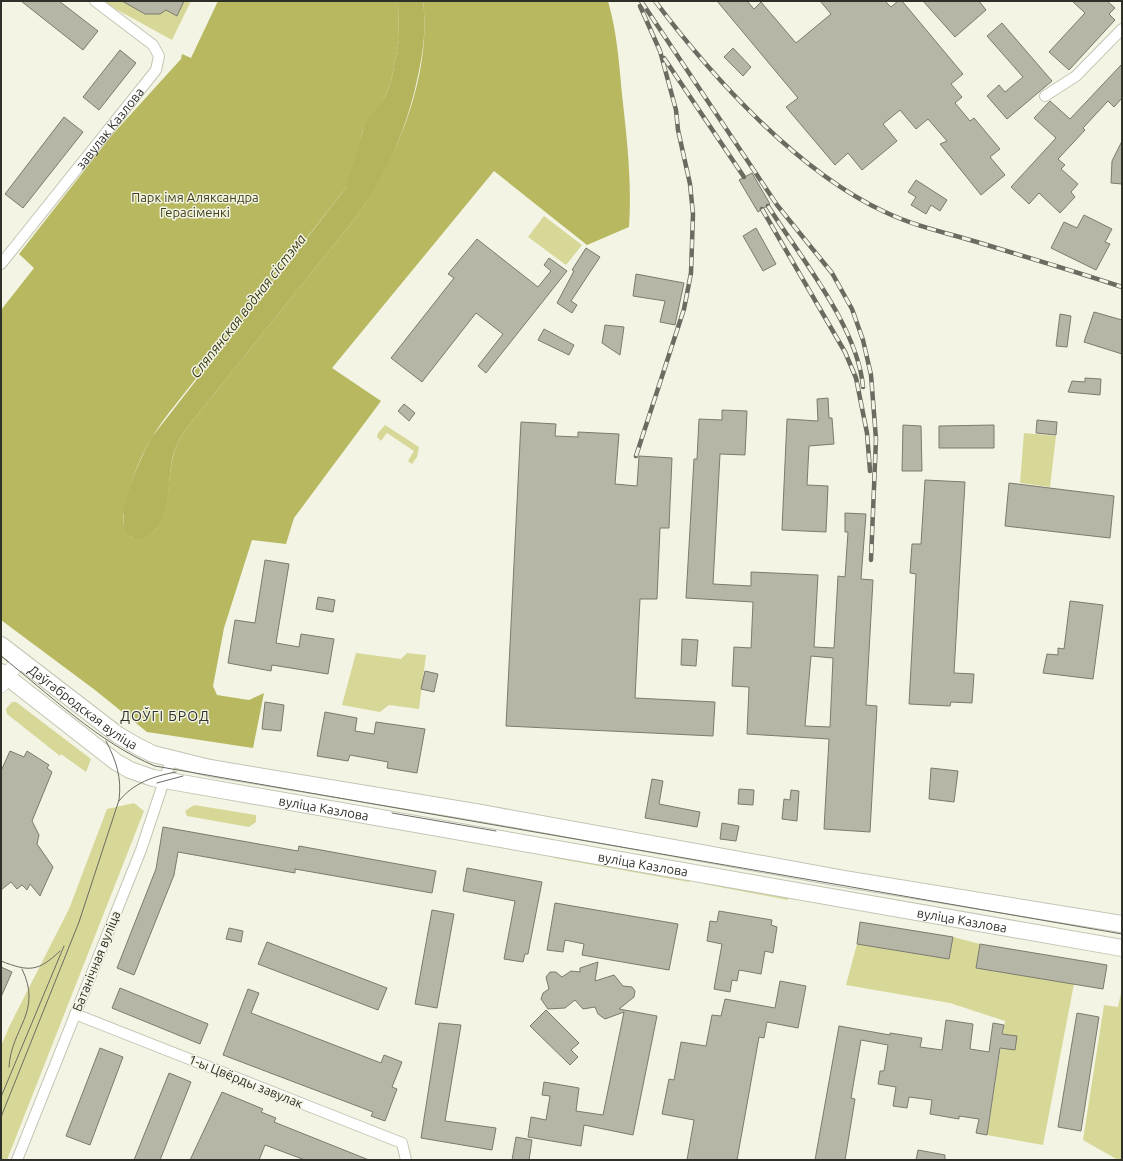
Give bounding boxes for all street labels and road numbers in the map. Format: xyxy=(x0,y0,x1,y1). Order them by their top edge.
street label: завулак Казлова xyxy=(73,85,146,172)
street label: Даўгабродская вуліца xyxy=(26,662,140,752)
street label: вуліца Казлова xyxy=(278,793,370,823)
street label: вуліца Казлова xyxy=(597,849,689,879)
street label: вуліца Казлова xyxy=(916,905,1008,935)
street label: Батанічная вуліца xyxy=(69,909,123,1013)
street label: 1-ы Цвёрды завулак xyxy=(187,1052,306,1110)

